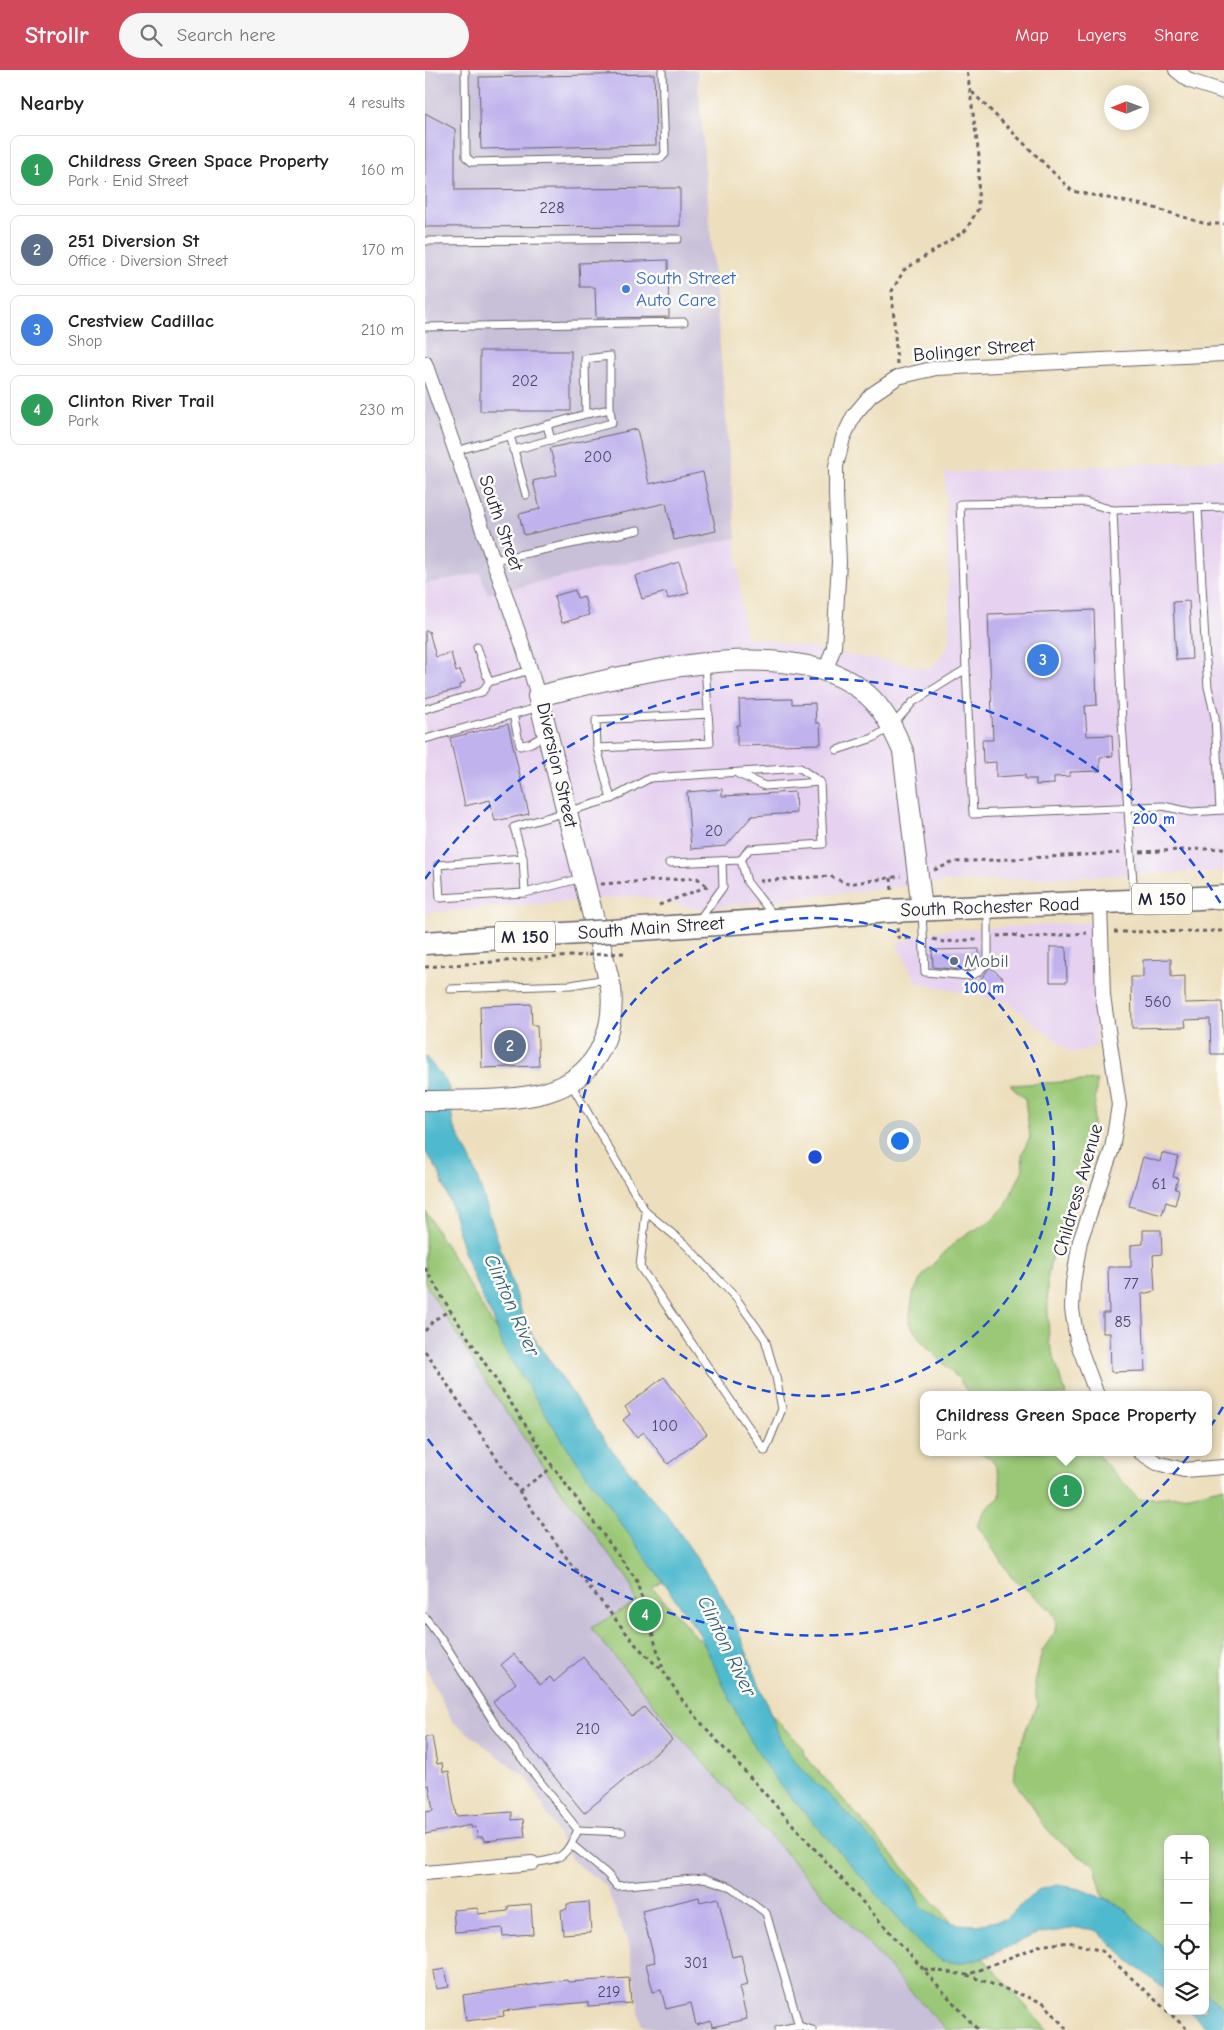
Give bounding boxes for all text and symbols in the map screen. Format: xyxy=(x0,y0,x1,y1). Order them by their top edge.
search box xyxy=(119,13,469,58)
text: Strollr xyxy=(25,21,89,49)
icon: search xyxy=(137,21,165,49)
text: Search here xyxy=(177,24,276,46)
text: Map xyxy=(1015,25,1049,46)
text: Layers xyxy=(1077,25,1126,46)
text: Share xyxy=(1154,25,1199,46)
north arrow xyxy=(1104,85,1149,130)
text: Nearby xyxy=(20,91,84,115)
text: 4 results xyxy=(348,94,405,112)
text: Childress Green Space Property xyxy=(68,150,329,172)
text: 1 xyxy=(34,161,40,179)
text: 160 m xyxy=(361,161,404,179)
text: Park · Enid Street xyxy=(68,172,188,190)
house number: 228 xyxy=(540,199,564,217)
text: 251 Diversion St xyxy=(68,230,199,252)
text: 2 xyxy=(33,241,41,259)
text: 170 m xyxy=(362,241,404,259)
text: Office · Diversion Street xyxy=(68,252,228,270)
place label: South Street Auto Care xyxy=(636,267,736,311)
marker: South Street Auto Care xyxy=(620,283,632,295)
text: Crestview Cadillac xyxy=(68,310,214,332)
text: 3 xyxy=(33,321,41,339)
text: 210 m xyxy=(361,321,404,339)
text: Shop xyxy=(68,332,102,350)
street label: Bolinger Street xyxy=(912,334,1036,366)
house number: 202 xyxy=(512,372,538,390)
text: Clinton River Trail xyxy=(68,390,215,412)
text: 4 xyxy=(33,401,41,419)
text: 230 m xyxy=(359,401,404,419)
text: Park xyxy=(68,412,99,430)
house number: 200 xyxy=(584,448,612,466)
street label: South Street xyxy=(474,472,528,574)
pin: 3 xyxy=(1027,641,1059,679)
street label: Diversion Street xyxy=(532,700,582,830)
text: 200 m xyxy=(1133,810,1175,828)
house number: 20 xyxy=(705,822,723,840)
road number: M 150 xyxy=(1132,884,1192,914)
street label: South Rochester Road xyxy=(900,893,1080,921)
street label: South Main Street xyxy=(577,912,725,944)
road number: M 150 xyxy=(495,922,555,952)
place label: Mobil xyxy=(964,950,1009,972)
marker: Mobil xyxy=(948,955,960,967)
text: 100 m xyxy=(964,979,1004,997)
house number: 560 xyxy=(1144,993,1172,1011)
pin: 2 xyxy=(494,1027,526,1065)
street label: Childress Avenue xyxy=(1049,1121,1107,1259)
your location xyxy=(887,1128,913,1154)
centre of rings xyxy=(806,1148,824,1166)
house number: 61 xyxy=(1151,1175,1167,1193)
water label: Clinton River xyxy=(479,1250,545,1361)
house number: 77 xyxy=(1123,1275,1139,1293)
house number: 85 xyxy=(1115,1313,1131,1331)
popup xyxy=(920,1391,1212,1456)
text: Childress Green Space Property xyxy=(936,1404,1196,1426)
house number: 100 xyxy=(652,1417,678,1435)
text: Park xyxy=(936,1426,966,1444)
pin: 1 xyxy=(1050,1472,1082,1510)
water label: Clinton River xyxy=(693,1592,762,1701)
pin: 4 xyxy=(629,1596,661,1634)
house number: 210 xyxy=(576,1720,600,1738)
map controls xyxy=(1164,1835,1209,2015)
button: + xyxy=(1164,1835,1209,1880)
button: − xyxy=(1164,1880,1209,1925)
button: locate xyxy=(1164,1925,1209,1970)
house number: 301 xyxy=(684,1954,708,1972)
button: layers xyxy=(1164,1970,1209,2015)
house number: 219 xyxy=(597,1983,621,2001)

